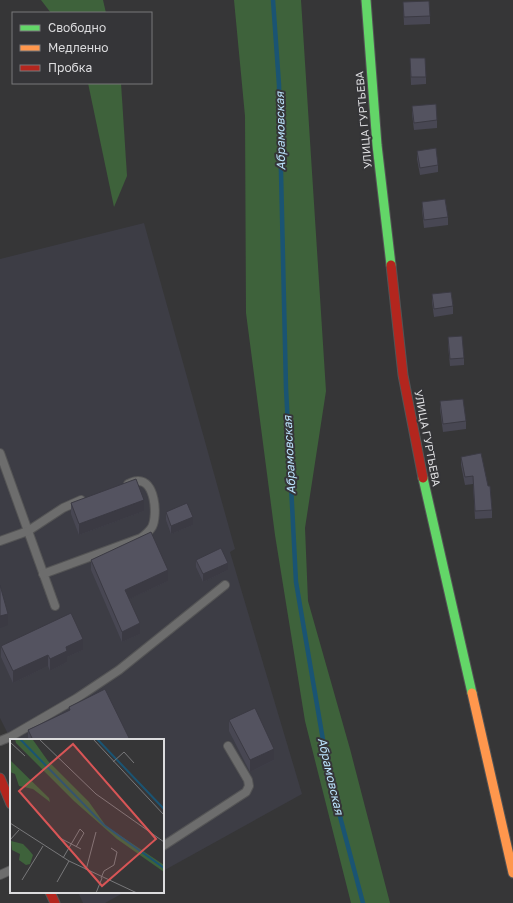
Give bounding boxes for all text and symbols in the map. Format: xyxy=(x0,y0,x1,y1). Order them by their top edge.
legend xyxy=(12,12,152,84)
text: Свободно xyxy=(48,20,106,35)
text: Медленно xyxy=(48,40,108,55)
text: Пробка xyxy=(48,60,92,75)
street label: УЛИЦА ГУРТЬЕВА xyxy=(352,70,374,169)
water label: Абрамовская xyxy=(272,90,288,171)
street label: УЛИЦА ГУРТЬЕВА xyxy=(412,389,444,488)
water label: Абрамовская xyxy=(279,414,299,495)
water label: Абрамовская xyxy=(315,736,347,817)
inset map xyxy=(10,739,164,893)

